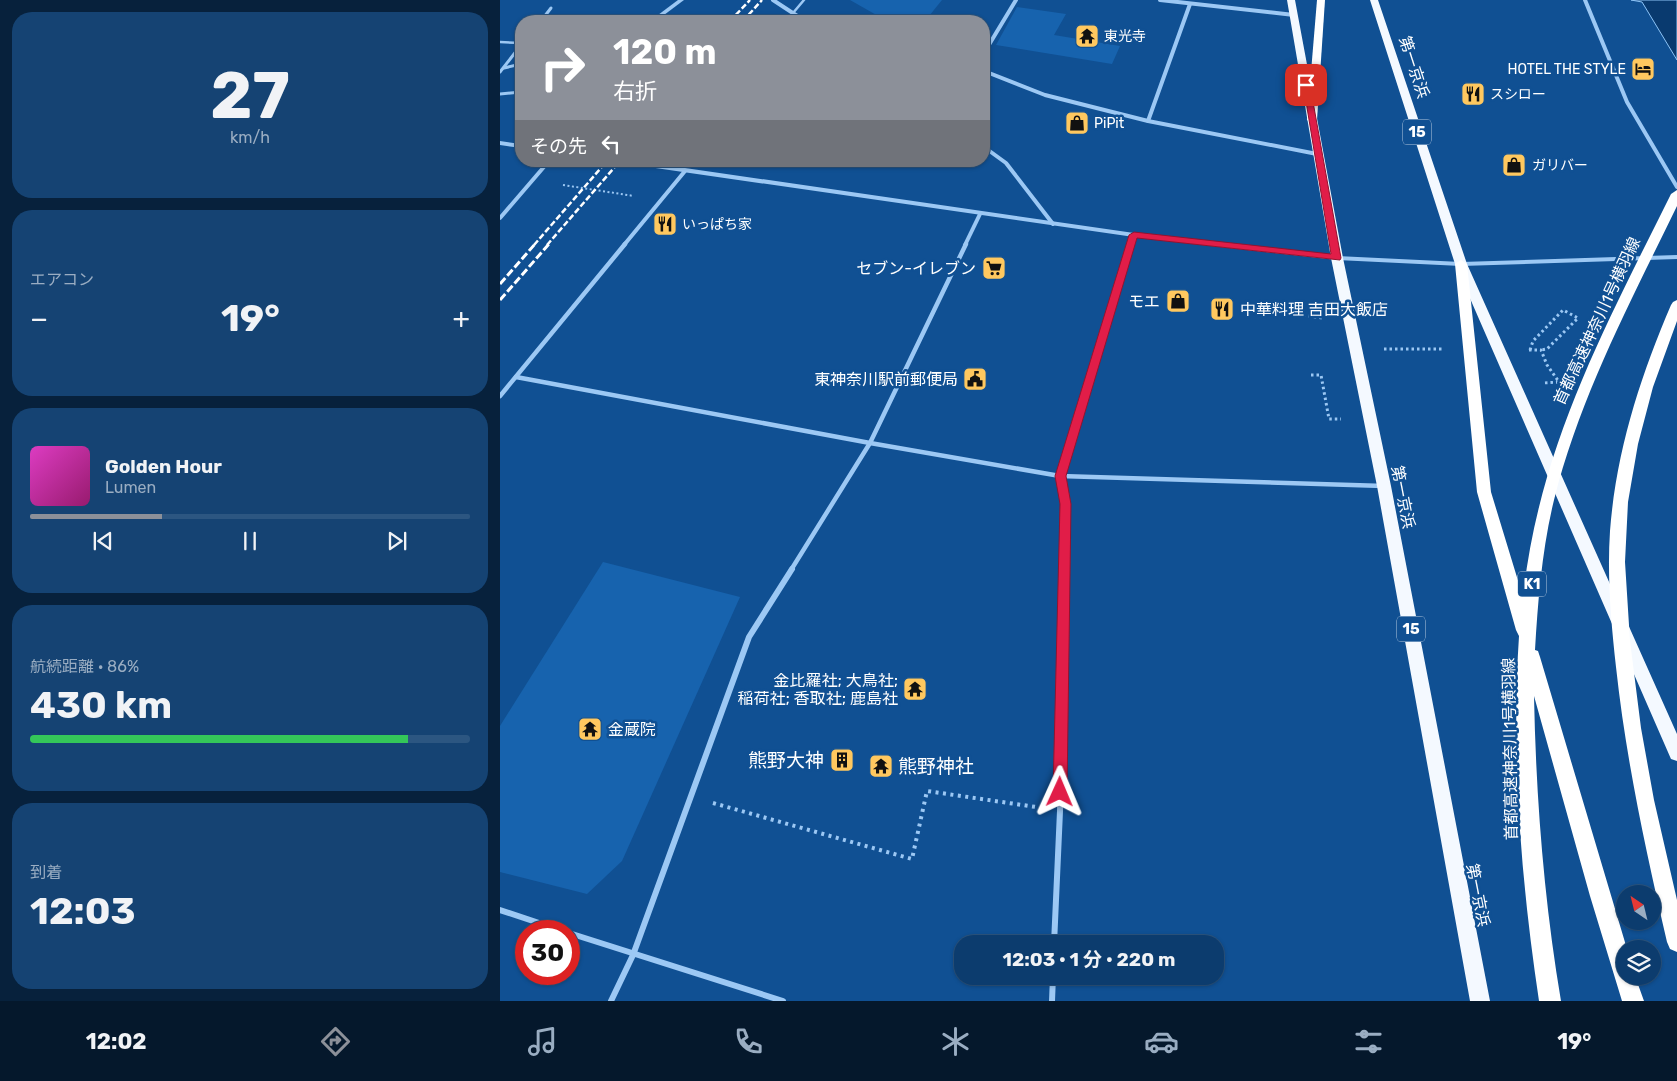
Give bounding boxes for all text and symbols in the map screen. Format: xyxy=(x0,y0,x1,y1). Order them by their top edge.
temple icon: 東光寺 xyxy=(1074,23,1100,49)
place label: 東光寺 xyxy=(1104,28,1146,45)
text: 120 m xyxy=(613,31,716,73)
street label: 第一京浜 xyxy=(1395,34,1433,100)
icon: right xyxy=(530,35,595,100)
hotel icon: HOTEL THE STYLE xyxy=(1630,56,1656,82)
text: 27 xyxy=(210,57,290,134)
place label: HOTEL THE STYLE xyxy=(1507,61,1626,78)
pin xyxy=(1285,64,1327,106)
icon: arrive xyxy=(1292,71,1320,99)
text: 右折 xyxy=(613,78,657,105)
restaurant icon: スシロー xyxy=(1460,81,1486,107)
place label: スシロー xyxy=(1490,86,1546,103)
shop icon: PiPit xyxy=(1064,110,1090,136)
place label: PiPit xyxy=(1094,115,1125,132)
road number: 15 xyxy=(1403,120,1431,144)
text: km/h xyxy=(230,128,270,147)
icon: left xyxy=(597,130,625,158)
text: その先 xyxy=(530,135,587,158)
shop icon: ガリバー xyxy=(1501,152,1527,178)
place label: ガリバー xyxy=(1532,157,1588,174)
restaurant icon: いっぱち家 xyxy=(652,211,678,237)
place label: いっぱち家 xyxy=(682,216,752,233)
street label: 首都高速神奈川1号横羽線 xyxy=(1550,234,1644,408)
supermarket icon: セブン-イレブン xyxy=(981,255,1007,281)
place label: セブン-イレブン xyxy=(856,259,976,278)
text: エアコン xyxy=(30,270,94,289)
shop icon: モエ xyxy=(1165,288,1191,314)
place label: モエ xyxy=(1128,292,1160,311)
text: 19° xyxy=(221,295,280,341)
restaurant icon: 中華料理 吉田大飯店 xyxy=(1209,296,1235,322)
place label: 中華料理 吉田大飯店 xyxy=(1240,300,1388,319)
text: − xyxy=(30,302,48,335)
text: + xyxy=(453,302,470,335)
public building icon: 東神奈川駅前郵便局 xyxy=(962,366,988,392)
place label: 東神奈川駅前郵便局 xyxy=(814,370,958,389)
text: Golden Hour xyxy=(105,455,222,478)
street label: 第一京浜 xyxy=(1388,464,1418,530)
text: Lumen xyxy=(105,478,156,497)
icon: previous xyxy=(89,527,117,555)
icon: pause xyxy=(236,527,264,555)
icon: next xyxy=(383,527,411,555)
road number: K1 xyxy=(1518,572,1546,596)
road number: 15 xyxy=(1397,616,1425,642)
text: 航続距離 · 86% xyxy=(30,657,139,676)
street label: 首都高速神奈川1号横羽線 xyxy=(1499,657,1521,841)
place label: 金比羅社; 大鳥社; 稲荷社; 香取社; 鹿島社 xyxy=(737,671,898,708)
temple icon: 金比羅社; 大鳥社; 稲荷社; 香取社; 鹿島社 xyxy=(902,676,928,702)
text: 430 km xyxy=(30,682,172,728)
temple icon: 金蔵院 xyxy=(577,716,603,742)
place label: 金蔵院 xyxy=(608,720,656,739)
building icon: 熊野大神 xyxy=(829,747,855,773)
place label: 熊野大神 xyxy=(748,749,824,772)
temple icon: 熊野神社 xyxy=(868,753,894,779)
place label: 熊野神社 xyxy=(898,755,974,778)
position arrow xyxy=(1033,765,1085,817)
street label: 第一京浜 xyxy=(1463,862,1493,928)
text: 到着 xyxy=(30,863,62,882)
north arrow xyxy=(1616,885,1661,930)
map controls xyxy=(1616,885,1661,985)
text: 12:03 xyxy=(30,888,136,934)
speed limit sign: 30 xyxy=(515,920,580,985)
button: layers xyxy=(1616,940,1661,985)
text: 12:03 · 1 分 · 220 m xyxy=(1002,948,1176,971)
icon: directions xyxy=(318,1024,353,1059)
icon: music xyxy=(525,1024,560,1059)
icon: phone xyxy=(731,1024,766,1059)
icon: climate xyxy=(938,1024,973,1059)
icon: car xyxy=(1144,1024,1179,1059)
icon: filters xyxy=(1351,1024,1386,1059)
text: 12:02 xyxy=(86,1028,147,1055)
text: 19° xyxy=(1557,1028,1591,1055)

